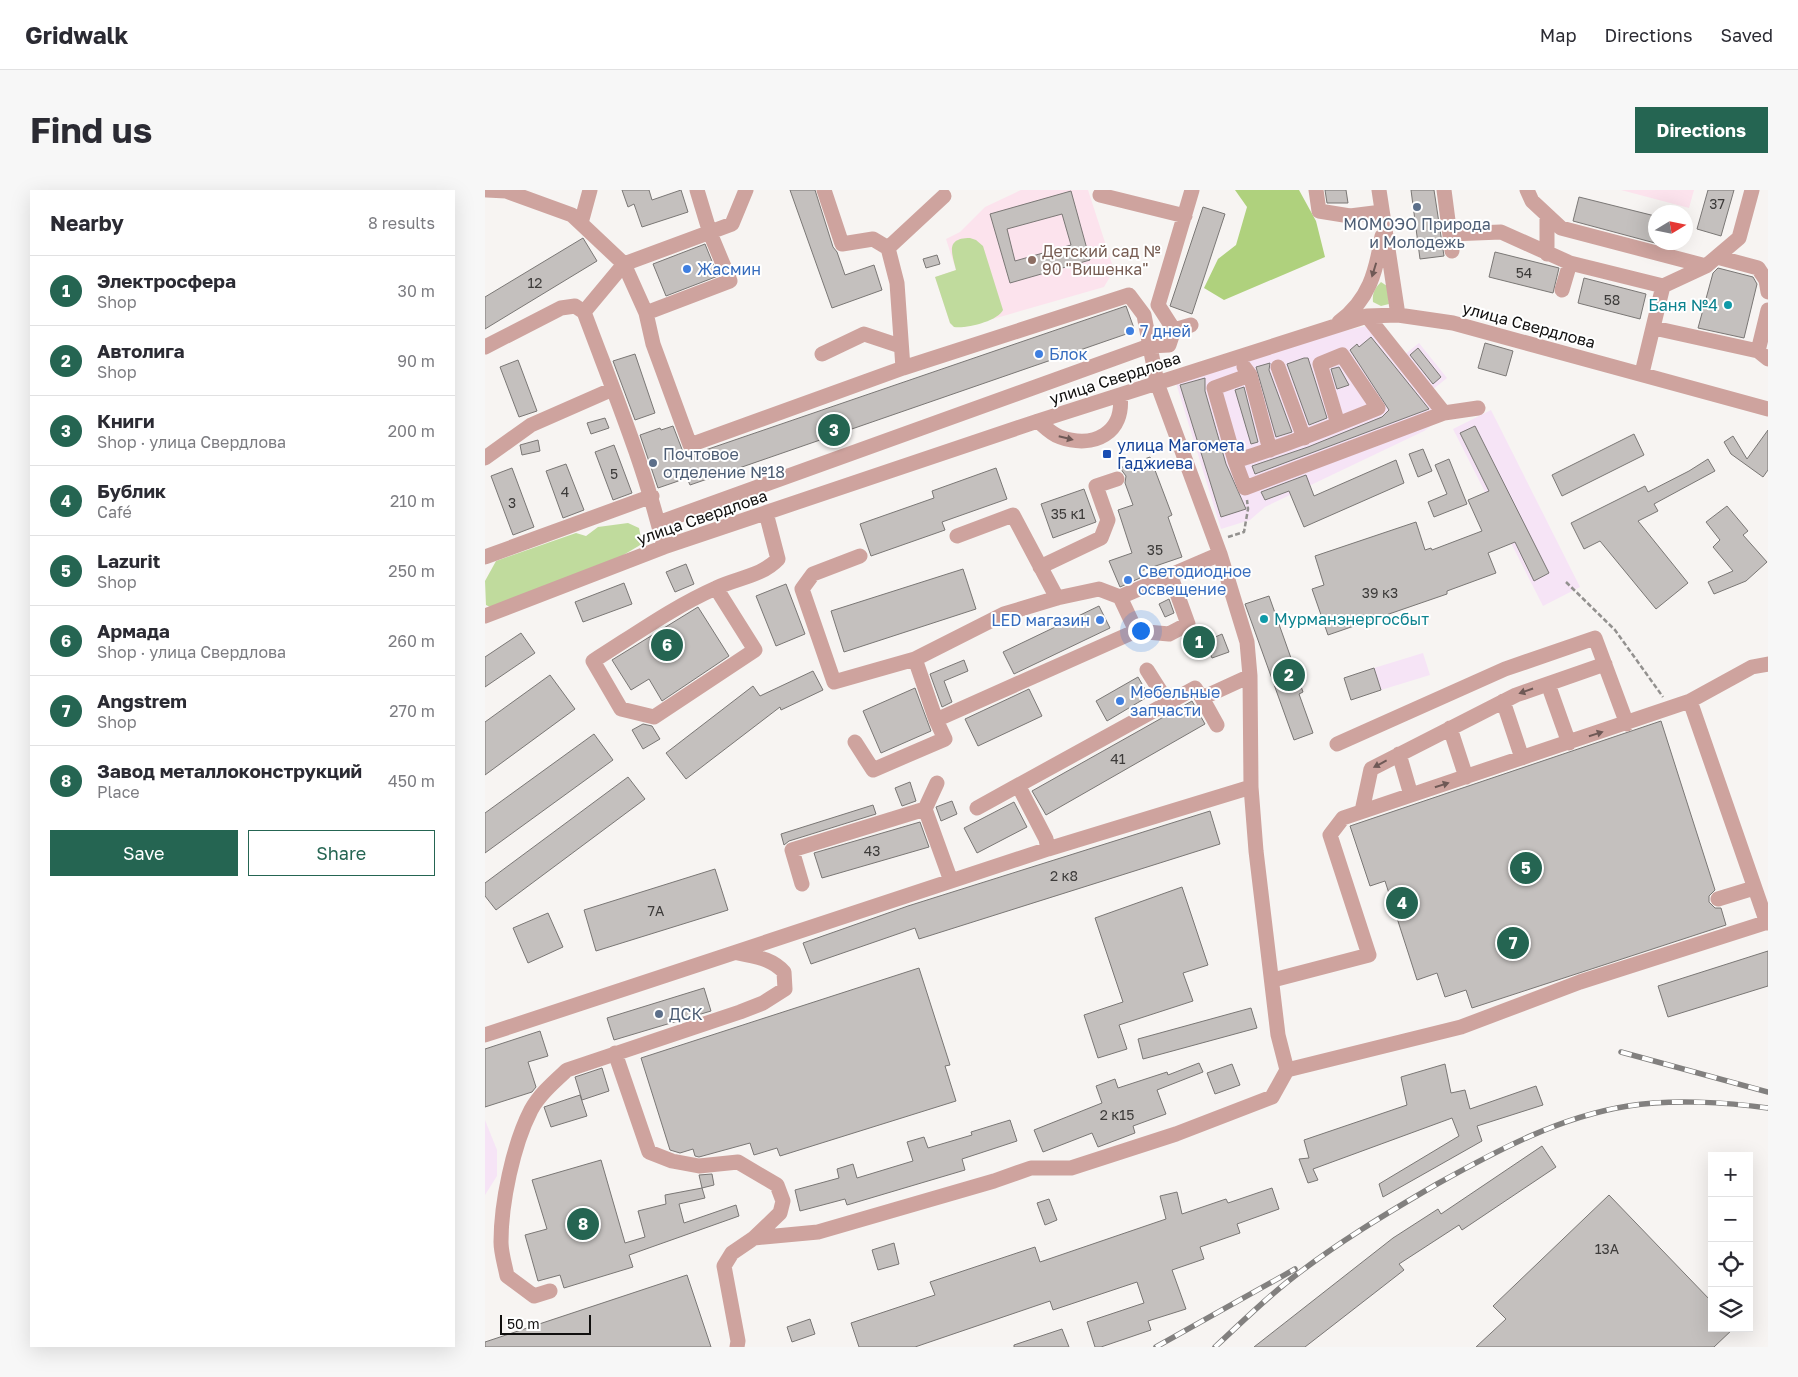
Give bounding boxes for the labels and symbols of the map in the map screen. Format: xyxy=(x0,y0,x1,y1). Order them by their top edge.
house number: 37 xyxy=(1709,195,1725,212)
marker: МОМОЭО Природа и Молодежь xyxy=(1411,201,1423,213)
north arrow xyxy=(1648,205,1693,250)
place label: МОМОЭО Природа и Молодежь xyxy=(1343,214,1491,252)
place label: Детский сад № 90 "Вишенка" xyxy=(1042,241,1161,279)
marker: Детский сад № 90 "Вишенка" xyxy=(1026,254,1038,266)
place label: Жасмин xyxy=(697,259,761,279)
one-way arrow xyxy=(1370,262,1378,277)
marker: Жасмин xyxy=(681,263,693,275)
house number: 54 xyxy=(1516,264,1532,281)
house number: 12 xyxy=(528,274,542,291)
house number: 58 xyxy=(1604,291,1620,308)
place label: Баня №4 xyxy=(1648,295,1718,315)
street label: улица Свердлова xyxy=(1460,298,1598,352)
marker: Баня №4 xyxy=(1722,299,1734,311)
place label: 7 дней xyxy=(1140,321,1191,341)
marker: 7 дней xyxy=(1124,325,1136,337)
place label: Блок xyxy=(1049,344,1088,364)
street label: улица Свердлова xyxy=(1047,347,1183,409)
marker: Блок xyxy=(1033,348,1045,360)
pin: 3 xyxy=(818,411,850,449)
one-way arrow xyxy=(1059,434,1074,442)
place label: улица Магомета Гаджиева xyxy=(1117,435,1245,473)
place label: Почтовое отделение №18 xyxy=(663,444,785,482)
marker: улица Магомета Гаджиева xyxy=(1101,448,1113,460)
marker: Почтовое отделение №18 xyxy=(647,457,659,469)
house number: 5 xyxy=(610,465,618,482)
house number: 4 xyxy=(561,483,569,500)
street label: улица Свердлова xyxy=(634,485,770,549)
house number: 3 xyxy=(508,494,516,511)
house number: 35 к1 xyxy=(1051,505,1086,522)
house number: 35 xyxy=(1147,541,1163,558)
place label: Светодиодное освещение xyxy=(1138,561,1251,599)
marker: Светодиодное освещение xyxy=(1122,574,1134,586)
house number: 39 к3 xyxy=(1362,584,1398,601)
place label: Мурманэнергосбыт xyxy=(1274,609,1429,629)
place label: LED магазин xyxy=(991,610,1090,630)
marker: Мурманэнергосбыт xyxy=(1258,613,1270,625)
marker: LED магазин xyxy=(1094,614,1106,626)
your location xyxy=(1128,618,1154,644)
pin: 1 xyxy=(1183,623,1215,661)
pin: 6 xyxy=(651,626,683,664)
pin: 2 xyxy=(1273,656,1305,694)
place label: Мебельные запчасти xyxy=(1130,682,1220,720)
one-way arrow xyxy=(1518,687,1533,695)
marker: Мебельные запчасти xyxy=(1114,695,1126,707)
one-way arrow xyxy=(1589,730,1604,738)
house number: 41 xyxy=(1110,750,1126,767)
one-way arrow xyxy=(1373,760,1388,768)
one-way arrow xyxy=(1434,781,1449,788)
house number: 43 xyxy=(864,842,880,859)
pin: 5 xyxy=(1510,849,1542,887)
house number: 2 к8 xyxy=(1050,867,1078,884)
pin: 4 xyxy=(1386,884,1418,922)
house number: 7А xyxy=(648,902,665,919)
pin: 7 xyxy=(1497,924,1529,962)
place label: ДСК xyxy=(669,1004,703,1024)
marker: ДСК xyxy=(653,1008,665,1020)
house number: 2 к15 xyxy=(1100,1106,1134,1123)
pin: 8 xyxy=(567,1205,599,1243)
house number: 13А xyxy=(1595,1240,1620,1257)
scale bar xyxy=(500,1312,591,1335)

